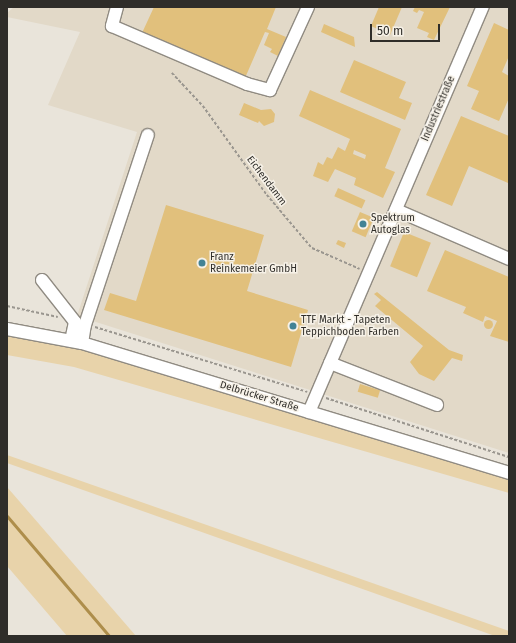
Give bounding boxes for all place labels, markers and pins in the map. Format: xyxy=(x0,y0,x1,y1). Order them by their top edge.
place label: Spektrum Autoglas xyxy=(371,212,415,236)
marker: Spektrum Autoglas xyxy=(358,219,368,229)
place label: Franz Reinkemeier GmbH xyxy=(210,251,297,274)
marker: Franz Reinkemeier GmbH xyxy=(197,258,207,268)
place label: TTF Markt - Tapeten Teppichboden Farben xyxy=(301,314,399,338)
marker: TTF Markt - Tapeten Teppichboden Farben xyxy=(288,321,298,331)

